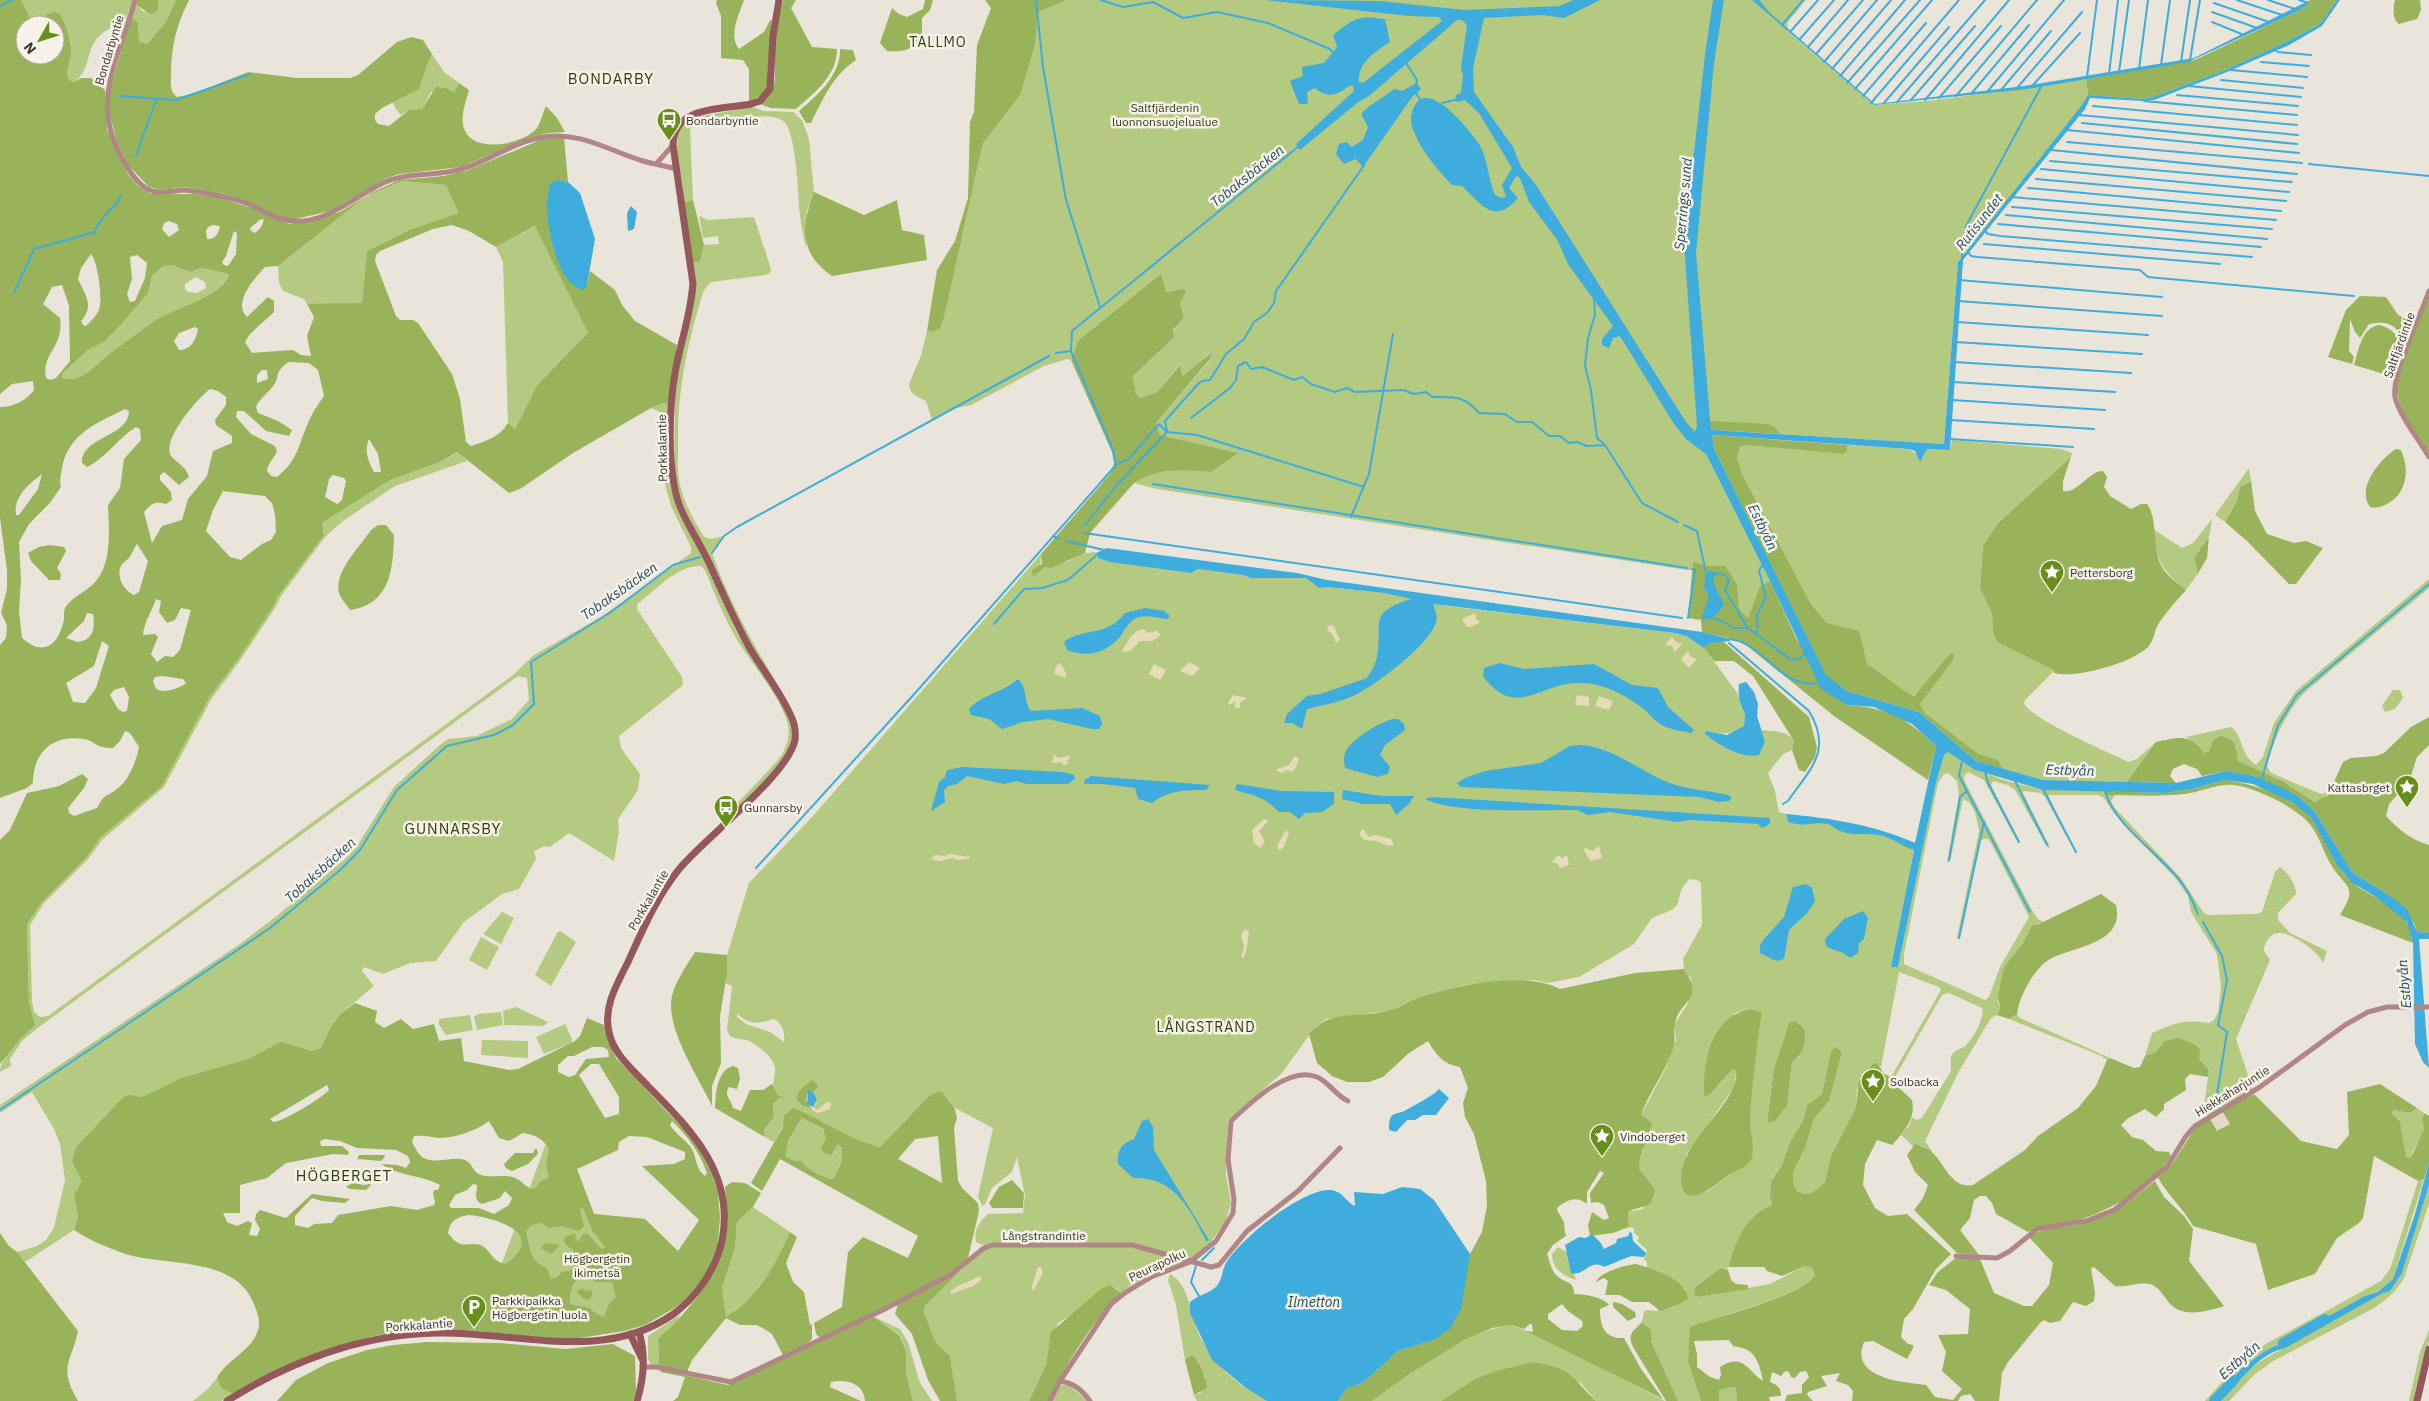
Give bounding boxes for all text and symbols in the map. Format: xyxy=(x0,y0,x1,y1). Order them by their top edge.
street label: Bondarbyntie xyxy=(91,13,127,87)
north arrow xyxy=(15,15,65,65)
district label: TALLMO xyxy=(909,33,967,51)
text: N xyxy=(20,39,40,58)
district label: BONDARBY xyxy=(568,69,654,88)
park label: Saltfjärdenin luonnonsuojelualue xyxy=(1112,100,1218,129)
bus stop icon: Bondarbyntie xyxy=(656,107,682,141)
place label: Bondarbyntie xyxy=(686,113,759,128)
water label: Tobaksbäcken xyxy=(1206,141,1288,211)
water label: Sperrings sund xyxy=(1670,156,1696,251)
water label: Rutisundet xyxy=(1951,190,2007,254)
street label: Saltfjärdintie xyxy=(2380,310,2418,380)
street label: Porkkalantie xyxy=(654,414,670,482)
water label: Estbyån xyxy=(1744,501,1782,553)
water label: Tobaksbäcken xyxy=(577,558,661,624)
place icon: Pettersborg xyxy=(2039,559,2065,593)
place label: Pettersborg xyxy=(2070,565,2134,580)
water label: Estbyån xyxy=(2045,760,2095,780)
place icon: Kattasbrget xyxy=(2394,774,2420,808)
place label: Kattasbrget xyxy=(2327,780,2390,795)
bus stop icon: Gunnarsby xyxy=(713,794,739,828)
place label: Gunnarsby xyxy=(744,800,802,815)
district label: GUNNARSBY xyxy=(405,819,501,838)
water label: Tobaksbäcken xyxy=(281,833,359,907)
street label: Porkkalantie xyxy=(625,867,672,933)
water label: Estbyån xyxy=(2393,959,2415,1009)
district label: LÅNGSTRAND xyxy=(1156,1017,1256,1036)
street label: Hiekkaharjuntie xyxy=(2192,1062,2272,1120)
place icon: Solbacka xyxy=(1860,1068,1886,1102)
place label: Solbacka xyxy=(1890,1074,1940,1089)
place icon: Vindoberget xyxy=(1589,1123,1615,1157)
place label: Vindoberget xyxy=(1620,1129,1686,1144)
district label: HÖGBERGET xyxy=(296,1166,392,1185)
street label: Långstrandintie xyxy=(1002,1228,1086,1243)
street label: Peurapolku xyxy=(1126,1245,1188,1285)
park label: Högbergetin ikimetsä xyxy=(564,1251,630,1280)
place label: Parkkipaikka Högbergetin luola xyxy=(492,1293,588,1322)
water label: Ilmetton xyxy=(1288,1293,1340,1311)
parking icon: Parkkipaikka Högbergetin luola xyxy=(461,1294,487,1328)
street label: Porkkalantie xyxy=(385,1315,454,1335)
water label: Estbyån xyxy=(2215,1337,2264,1383)

